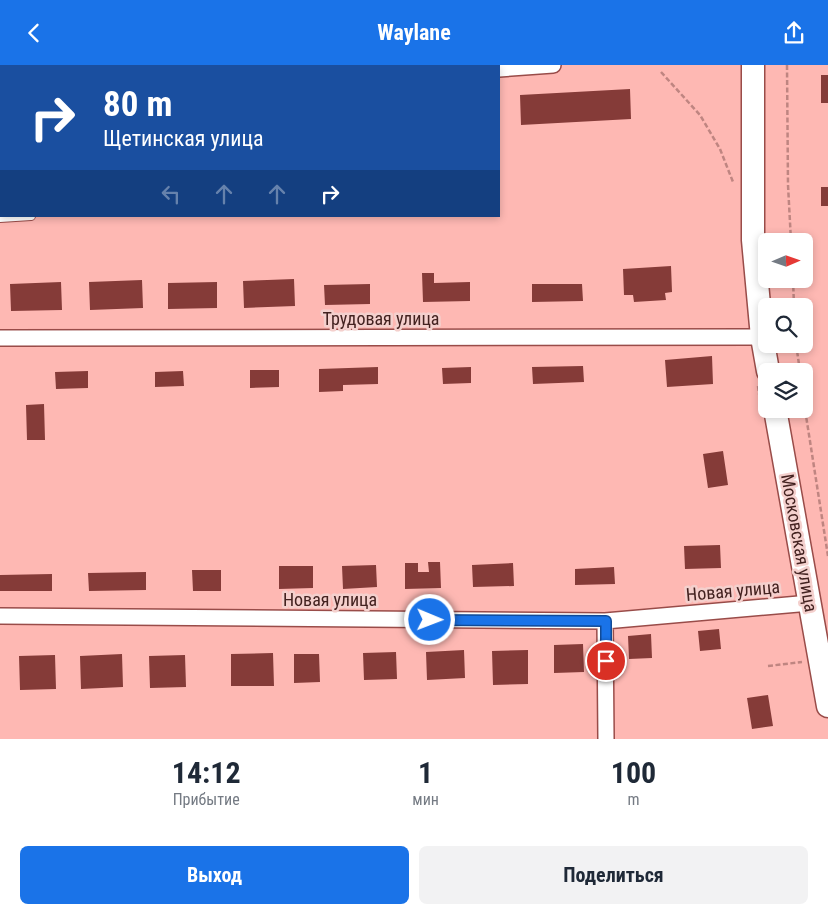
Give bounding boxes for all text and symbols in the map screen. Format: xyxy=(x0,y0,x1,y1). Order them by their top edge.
icon: back xyxy=(20,19,48,47)
icon: share xyxy=(780,19,808,47)
text: Waylane xyxy=(377,20,451,45)
text: 80 m xyxy=(103,84,172,125)
icon: right xyxy=(20,85,85,150)
text: Щетинская улица xyxy=(103,126,264,151)
icon: left xyxy=(157,180,185,208)
icon: ahead xyxy=(210,180,238,208)
icon: ahead xyxy=(263,180,291,208)
icon: right xyxy=(316,180,344,208)
north arrow xyxy=(758,233,812,287)
map controls xyxy=(758,233,813,418)
button: search xyxy=(758,298,813,353)
street label: Трудовая улица xyxy=(323,308,439,329)
button: layers xyxy=(758,363,813,418)
street label: Московская улица xyxy=(777,472,822,613)
street label: Новая улица xyxy=(685,576,781,605)
street label: Новая улица xyxy=(283,589,377,610)
position arrow xyxy=(403,593,455,645)
pin xyxy=(585,640,627,682)
icon: arrive xyxy=(592,647,620,675)
text: 14:12 xyxy=(172,755,241,790)
text: 1 xyxy=(418,755,433,790)
text: 100 xyxy=(611,755,656,790)
text: Прибытие xyxy=(173,790,240,809)
text: мин xyxy=(412,790,439,809)
text: m xyxy=(627,790,640,809)
button: Выход xyxy=(20,846,409,904)
button: Поделиться xyxy=(419,846,808,904)

